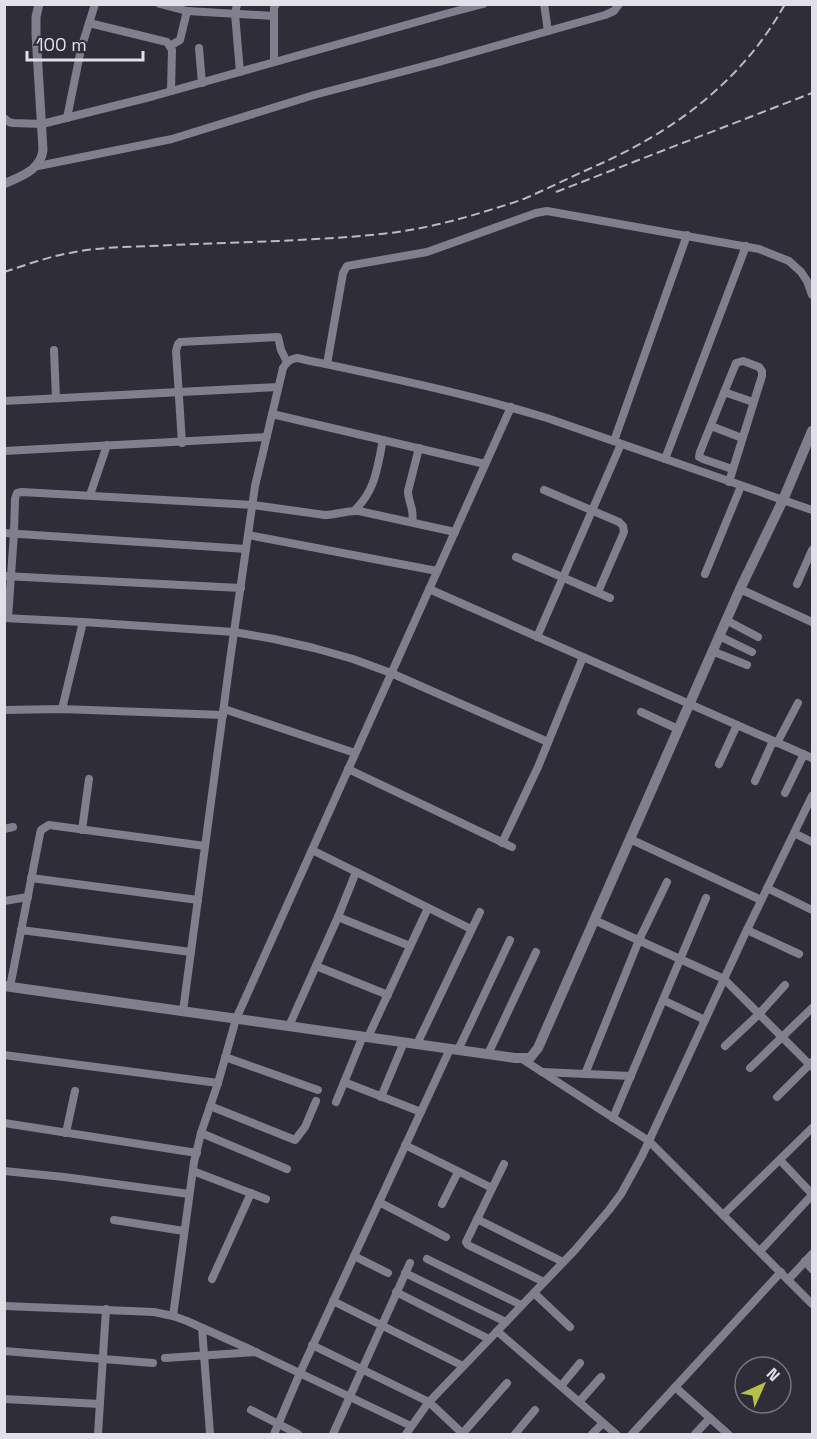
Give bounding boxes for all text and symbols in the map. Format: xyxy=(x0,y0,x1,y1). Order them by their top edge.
scale bar xyxy=(27,24,142,62)
text: 100 m xyxy=(36,33,87,56)
north arrow xyxy=(733,1355,793,1415)
text: N xyxy=(762,1364,784,1386)

